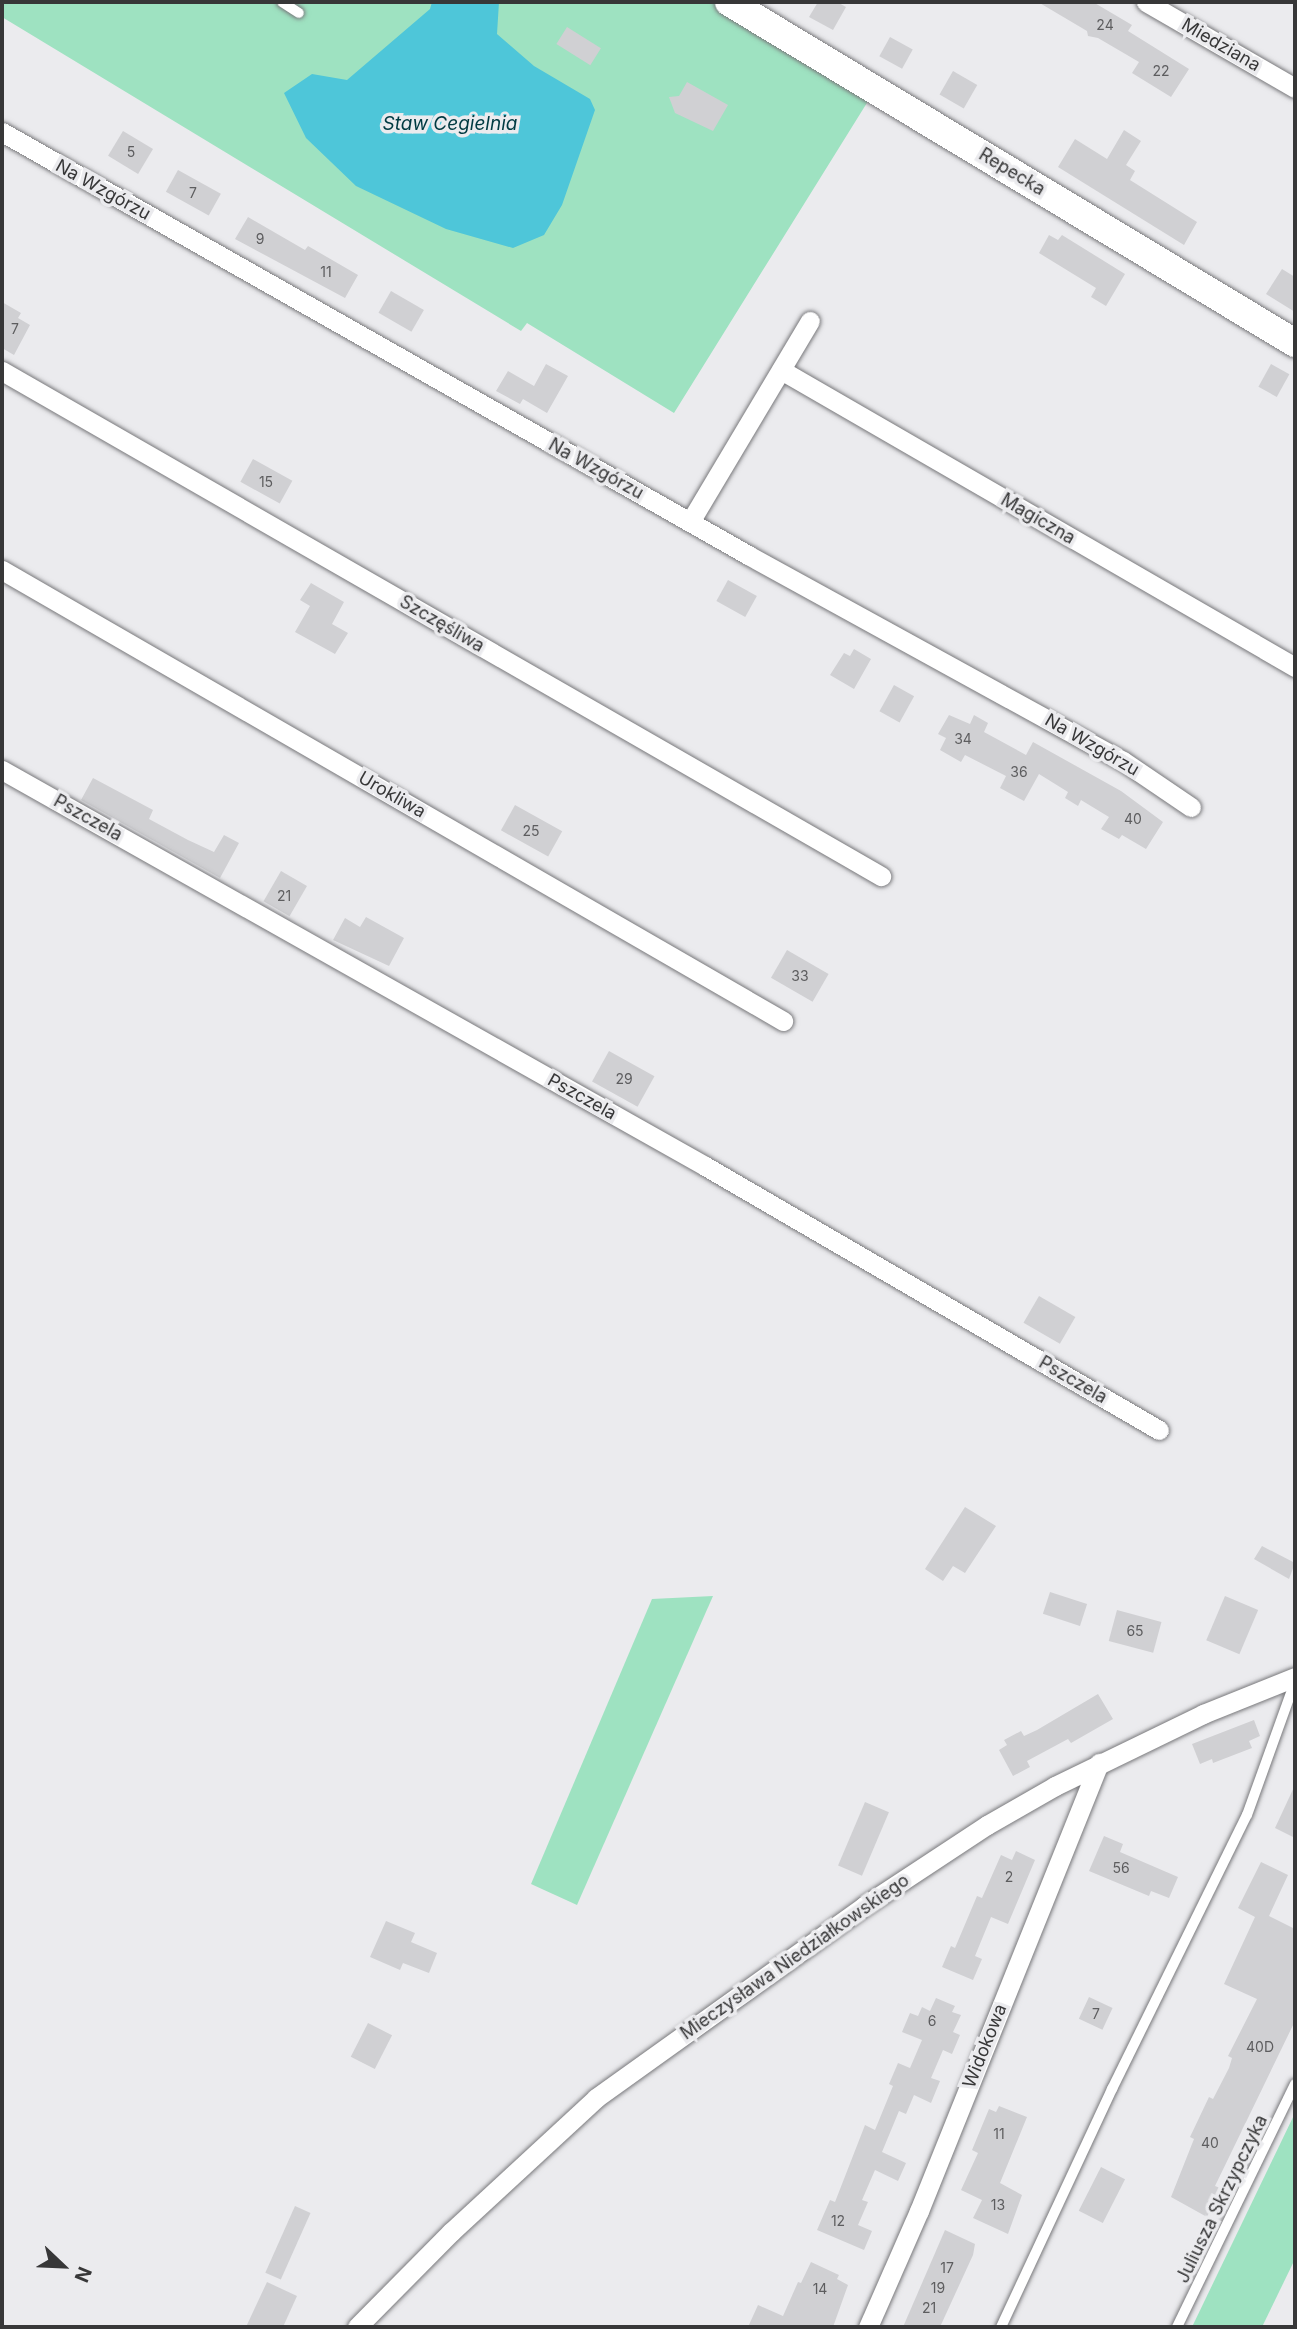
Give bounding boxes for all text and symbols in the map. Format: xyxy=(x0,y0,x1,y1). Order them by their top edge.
street label: Miedziana xyxy=(1178,14,1264,76)
house number: 24 xyxy=(1096,17,1114,33)
house number: 22 xyxy=(1152,63,1170,79)
water label: Staw Cegielnia xyxy=(383,113,517,135)
house number: 5 xyxy=(127,144,135,160)
street label: Repecka xyxy=(975,144,1049,200)
street label: Na Wzgórzu xyxy=(52,155,154,225)
house number: 7 xyxy=(189,185,197,201)
house number: 9 xyxy=(256,231,264,247)
house number: 11 xyxy=(320,264,332,280)
house number: 7 xyxy=(11,321,19,337)
street label: Na Wzgórzu xyxy=(545,434,647,504)
house number: 15 xyxy=(259,474,273,490)
street label: Magiczna xyxy=(997,489,1079,549)
street label: Szczęśliwa xyxy=(396,591,488,657)
street label: Na Wzgórzu xyxy=(1041,709,1143,781)
house number: 34 xyxy=(954,731,972,747)
house number: 36 xyxy=(1010,764,1028,780)
street label: Urokliwa xyxy=(355,767,429,823)
street label: Pszczela xyxy=(50,790,126,846)
house number: 40 xyxy=(1124,811,1142,827)
house number: 25 xyxy=(522,823,540,839)
house number: 21 xyxy=(277,888,291,904)
house number: 33 xyxy=(791,968,809,984)
street label: Pszczela xyxy=(544,1069,620,1125)
house number: 29 xyxy=(615,1071,633,1087)
street label: Pszczela xyxy=(1035,1352,1111,1408)
house number: 65 xyxy=(1126,1623,1144,1639)
house number: 56 xyxy=(1112,1860,1130,1876)
house number: 2 xyxy=(1005,1869,1013,1885)
street label: Mieczysława Niedziałkowskiego xyxy=(677,1870,913,2044)
street label: Widokowa xyxy=(958,2001,1012,2091)
house number: 7 xyxy=(1092,2006,1100,2022)
house number: 6 xyxy=(928,2013,936,2029)
house number: 40D xyxy=(1246,2039,1274,2055)
street label: Juliusza Skrzypczyka xyxy=(1172,2111,1272,2287)
house number: 11 xyxy=(993,2126,1005,2142)
house number: 40 xyxy=(1201,2135,1219,2151)
house number: 13 xyxy=(991,2197,1005,2213)
house number: 12 xyxy=(831,2213,845,2229)
north arrow xyxy=(28,2231,98,2301)
house number: 17 xyxy=(940,2260,954,2276)
text: N xyxy=(69,2263,96,2286)
house number: 19 xyxy=(931,2280,945,2296)
house number: 14 xyxy=(813,2281,827,2297)
house number: 21 xyxy=(922,2300,936,2316)

